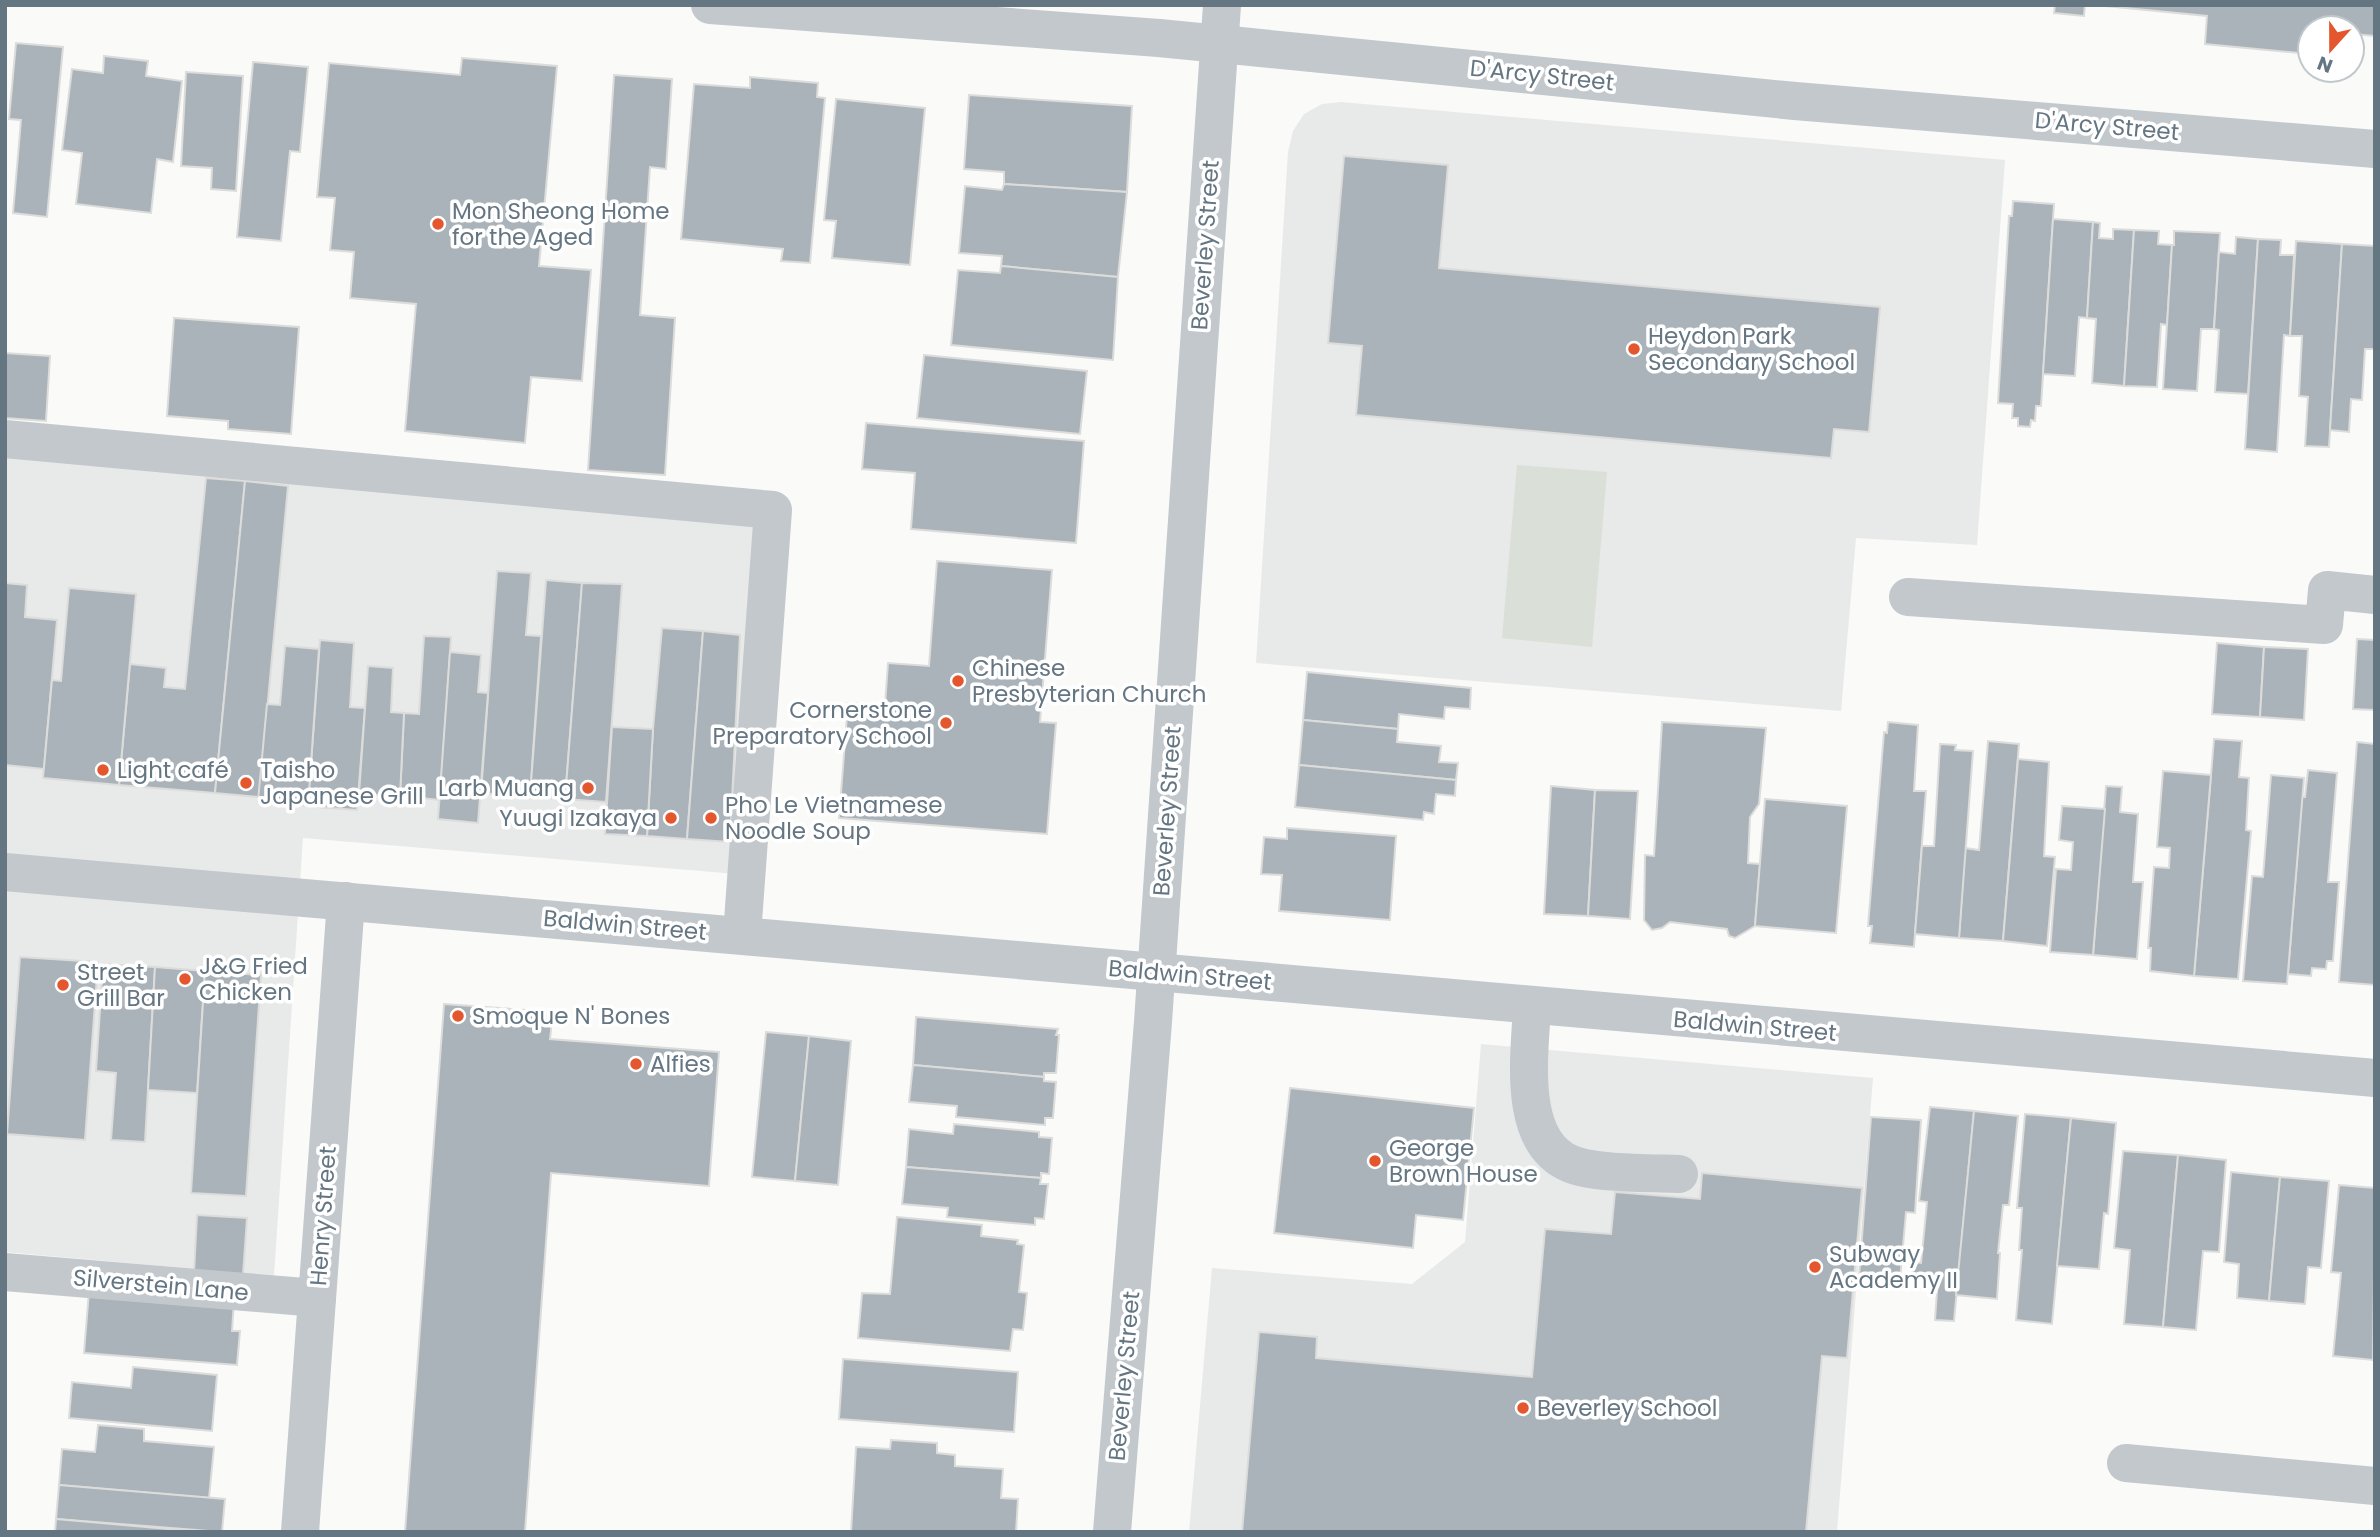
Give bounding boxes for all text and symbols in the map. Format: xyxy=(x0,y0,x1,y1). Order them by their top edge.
north arrow xyxy=(2296,14,2366,84)
text: N xyxy=(2314,49,2337,80)
street label: D'Arcy Street xyxy=(1469,52,1615,98)
street label: D'Arcy Street xyxy=(2034,104,2180,148)
street label: Beverley Street xyxy=(1183,159,1227,331)
place label: Mon Sheong Home for the Aged xyxy=(452,195,670,253)
marker: Mon Sheong Home for the Aged xyxy=(430,216,446,232)
place label: Heydon Park Secondary School xyxy=(1648,320,1855,378)
marker: Heydon Park Secondary School xyxy=(1626,341,1642,357)
place label: Chinese Presbyterian Church xyxy=(972,652,1206,710)
marker: Chinese Presbyterian Church xyxy=(950,673,966,689)
place label: Cornerstone Preparatory School xyxy=(713,694,932,752)
marker: Cornerstone Preparatory School xyxy=(938,715,954,731)
street label: Beverley Street xyxy=(1145,725,1189,897)
place label: Light café xyxy=(117,754,229,786)
place label: Taisho Japanese Grill xyxy=(260,754,424,812)
marker: Light café xyxy=(95,762,111,778)
place label: Larb Muang xyxy=(438,772,574,804)
marker: Taisho Japanese Grill xyxy=(238,775,254,791)
marker: Larb Muang xyxy=(580,780,596,796)
place label: Pho Le Vietnamese Noodle Soup xyxy=(725,789,943,847)
place label: Yuugi Izakaya xyxy=(499,802,657,834)
marker: Yuugi Izakaya xyxy=(663,810,679,826)
marker: Pho Le Vietnamese Noodle Soup xyxy=(703,810,719,826)
street label: Baldwin Street xyxy=(542,902,708,948)
place label: J&G Fried Chicken xyxy=(199,950,308,1008)
street label: Baldwin Street xyxy=(1107,952,1273,998)
place label: Street Grill Bar xyxy=(77,956,165,1014)
marker: J&G Fried Chicken xyxy=(177,971,193,987)
marker: Street Grill Bar xyxy=(55,977,71,993)
place label: Smoque N' Bones xyxy=(472,1000,670,1032)
street label: Baldwin Street xyxy=(1672,1003,1838,1049)
marker: Smoque N' Bones xyxy=(450,1008,466,1024)
place label: Alfies xyxy=(650,1048,711,1080)
marker: Alfies xyxy=(628,1056,644,1072)
place label: George Brown House xyxy=(1389,1132,1538,1190)
street label: Henry Street xyxy=(302,1145,344,1287)
marker: George Brown House xyxy=(1367,1153,1383,1169)
place label: Subway Academy II xyxy=(1829,1238,1958,1296)
marker: Subway Academy II xyxy=(1807,1259,1823,1275)
street label: Silverstein Lane xyxy=(72,1261,250,1309)
street label: Beverley Street xyxy=(1101,1290,1147,1462)
place label: Beverley School xyxy=(1537,1392,1717,1424)
marker: Beverley School xyxy=(1515,1400,1531,1416)

